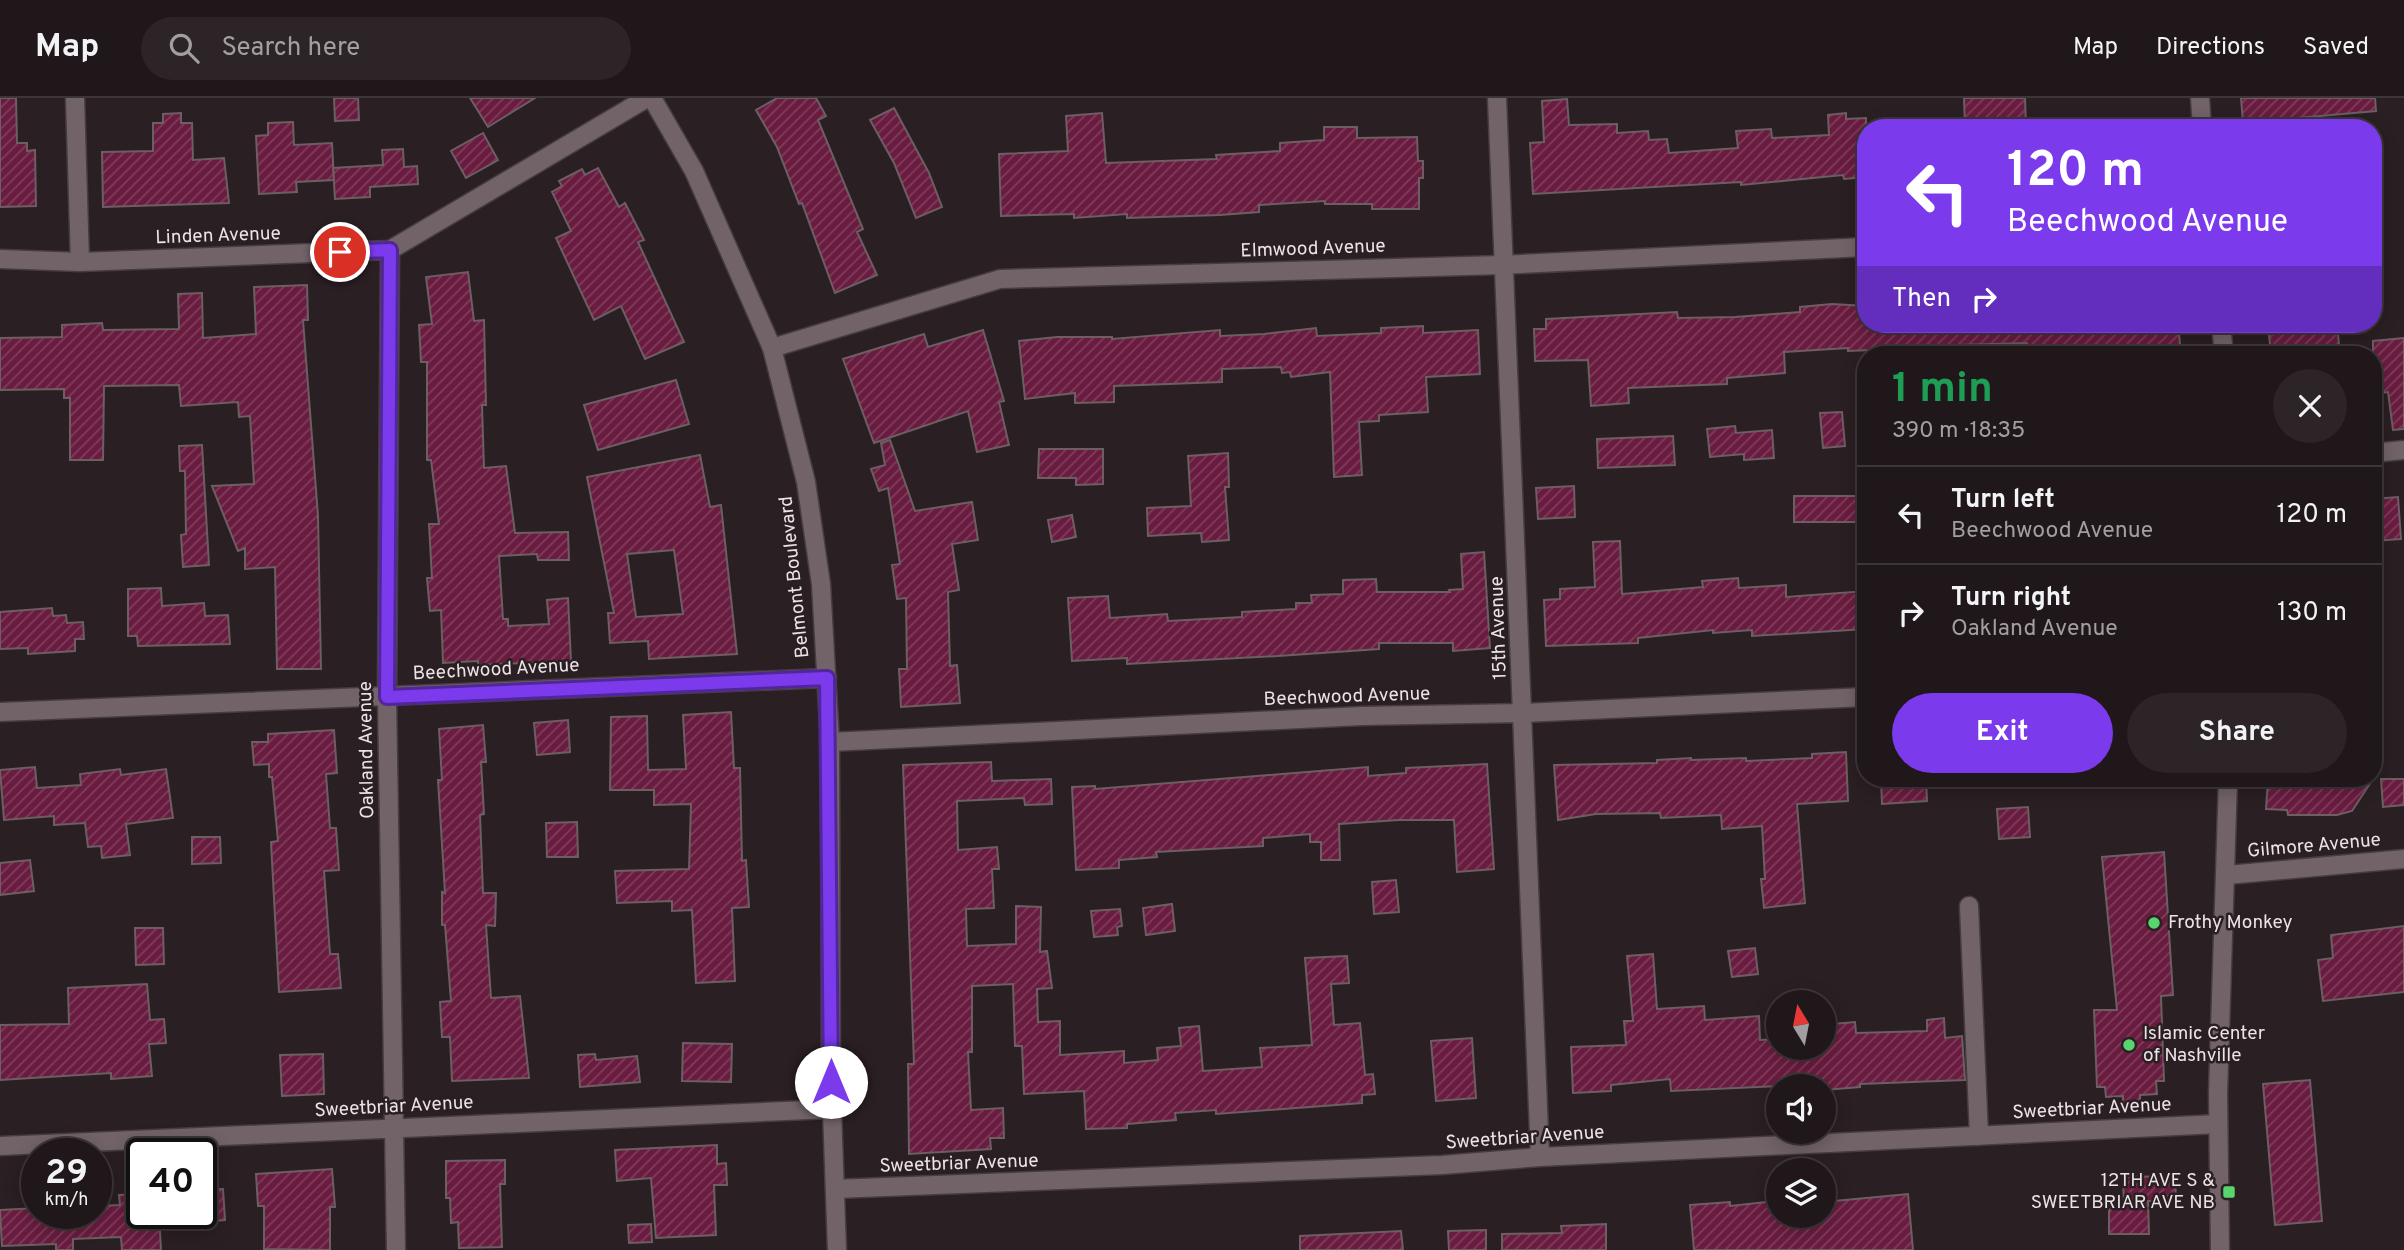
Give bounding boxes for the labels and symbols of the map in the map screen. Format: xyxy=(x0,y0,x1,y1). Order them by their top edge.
street label: Linden Avenue xyxy=(155,222,281,250)
pin xyxy=(310,222,370,282)
street label: Elmwood Avenue xyxy=(1240,234,1386,264)
street label: Belmont Boulevard xyxy=(775,495,815,659)
street label: 15th Avenue xyxy=(1485,576,1513,680)
street label: Beechwood Avenue xyxy=(412,654,580,686)
street label: Oakland Avenue xyxy=(354,681,380,819)
street label: Beechwood Avenue xyxy=(1263,682,1431,712)
street label: Gilmore Avenue xyxy=(2246,828,2382,864)
place label: Frothy Monkey xyxy=(2168,911,2293,935)
marker: Frothy Monkey xyxy=(2146,915,2162,931)
north arrow xyxy=(1766,990,1836,1060)
place label: Islamic Center of Nashville xyxy=(2143,1022,2266,1068)
marker: Islamic Center of Nashville xyxy=(2121,1037,2137,1053)
position arrow xyxy=(794,1045,868,1119)
street label: Sweetbriar Avenue xyxy=(314,1091,474,1123)
street label: Sweetbriar Avenue xyxy=(2012,1093,2172,1125)
street label: Sweetbriar Avenue xyxy=(1445,1120,1605,1156)
speed limit sign: 40 xyxy=(126,1138,217,1229)
street label: Sweetbriar Avenue xyxy=(879,1149,1039,1179)
place label: 12TH AVE S & SWEETBRIAR AVE NB xyxy=(2031,1169,2215,1215)
marker: 12TH AVE S & SWEETBRIAR AVE NB xyxy=(2221,1184,2237,1200)

